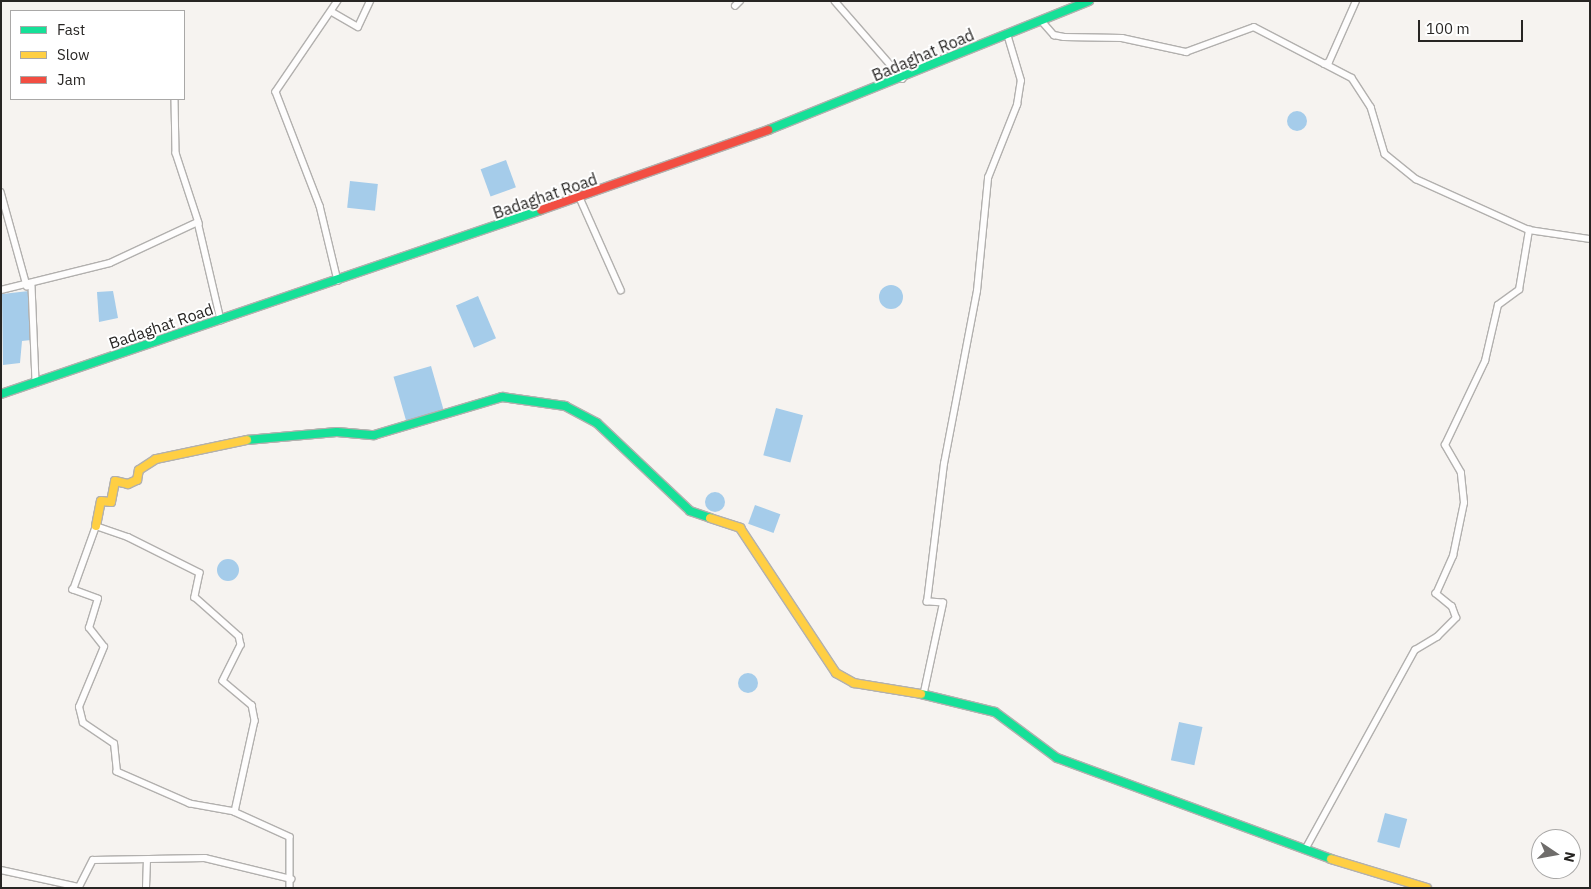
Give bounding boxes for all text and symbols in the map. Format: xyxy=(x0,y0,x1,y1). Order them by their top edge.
legend xyxy=(10,10,185,100)
scale bar xyxy=(1421,10,1526,42)
text: 100 m xyxy=(1426,19,1470,38)
text: Fast xyxy=(57,20,85,39)
street label: Badaghat Road xyxy=(869,25,977,85)
text: Slow xyxy=(57,45,90,64)
text: Jam xyxy=(57,70,86,89)
street label: Badaghat Road xyxy=(490,169,600,223)
street label: Badaghat Road xyxy=(106,299,216,353)
north arrow xyxy=(1531,829,1581,879)
text: N xyxy=(1560,850,1580,864)

